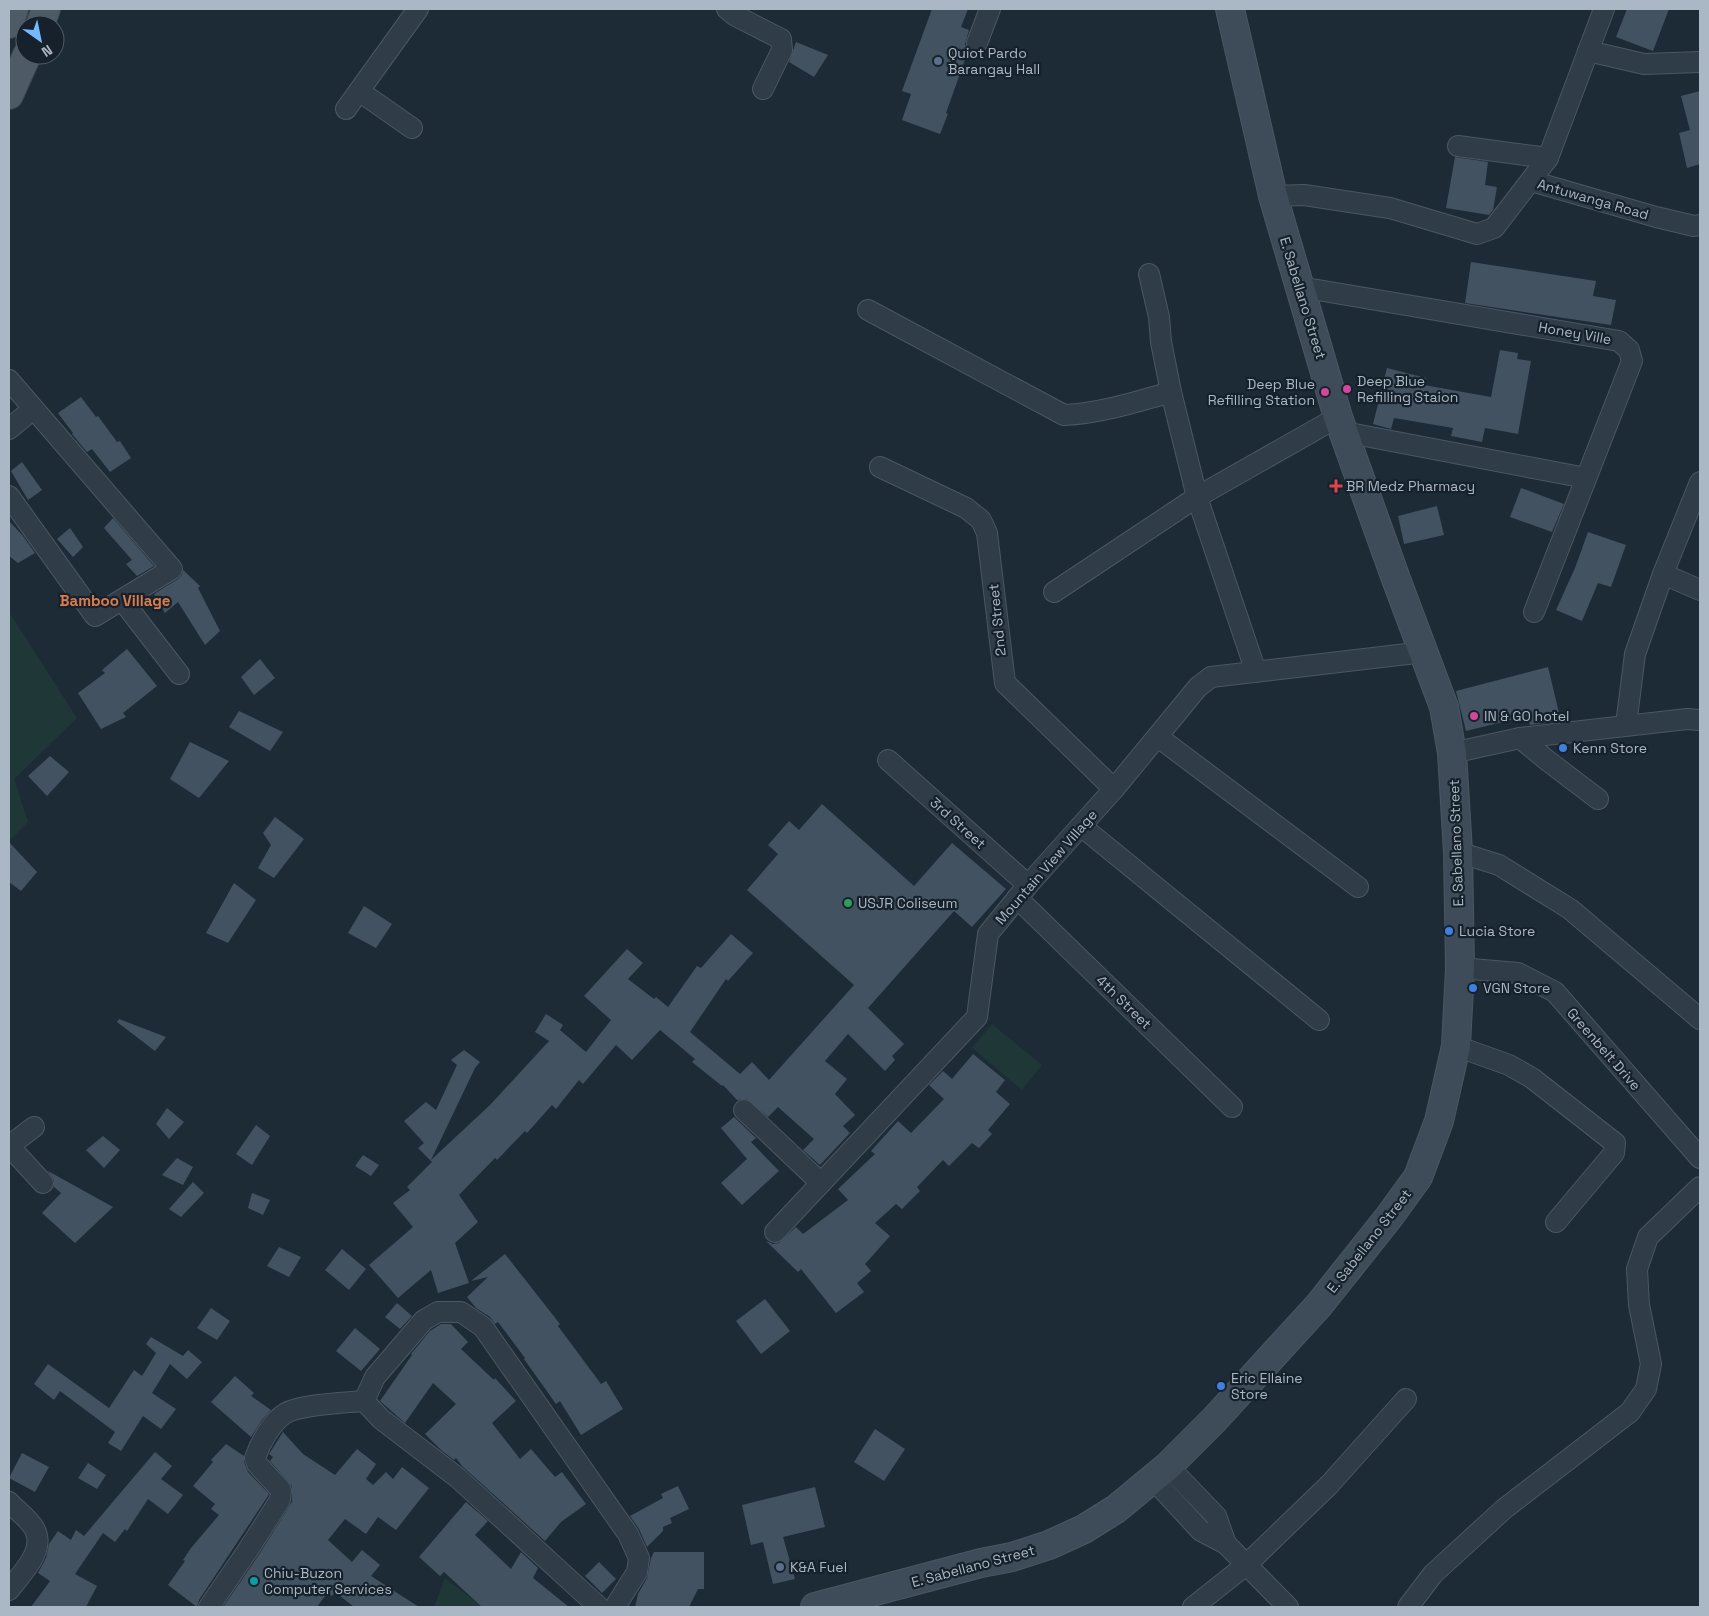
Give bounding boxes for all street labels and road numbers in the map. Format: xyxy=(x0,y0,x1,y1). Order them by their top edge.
street label: Antuwanga Road xyxy=(1535,175,1651,223)
street label: E. Sabellano Street xyxy=(1276,235,1330,361)
street label: Honey Ville xyxy=(1537,318,1613,348)
street label: 2nd Street xyxy=(984,583,1010,657)
street label: E. Sabellano Street xyxy=(1445,779,1467,907)
street label: 3rd Street xyxy=(926,793,990,853)
street label: Mountain View Village xyxy=(991,806,1101,928)
street label: 4th Street xyxy=(1093,971,1155,1033)
street label: Greenbelt Drive xyxy=(1563,1004,1645,1094)
street label: E. Sabellano Street xyxy=(1323,1185,1415,1297)
street label: E. Sabellano Street xyxy=(909,1541,1037,1591)

